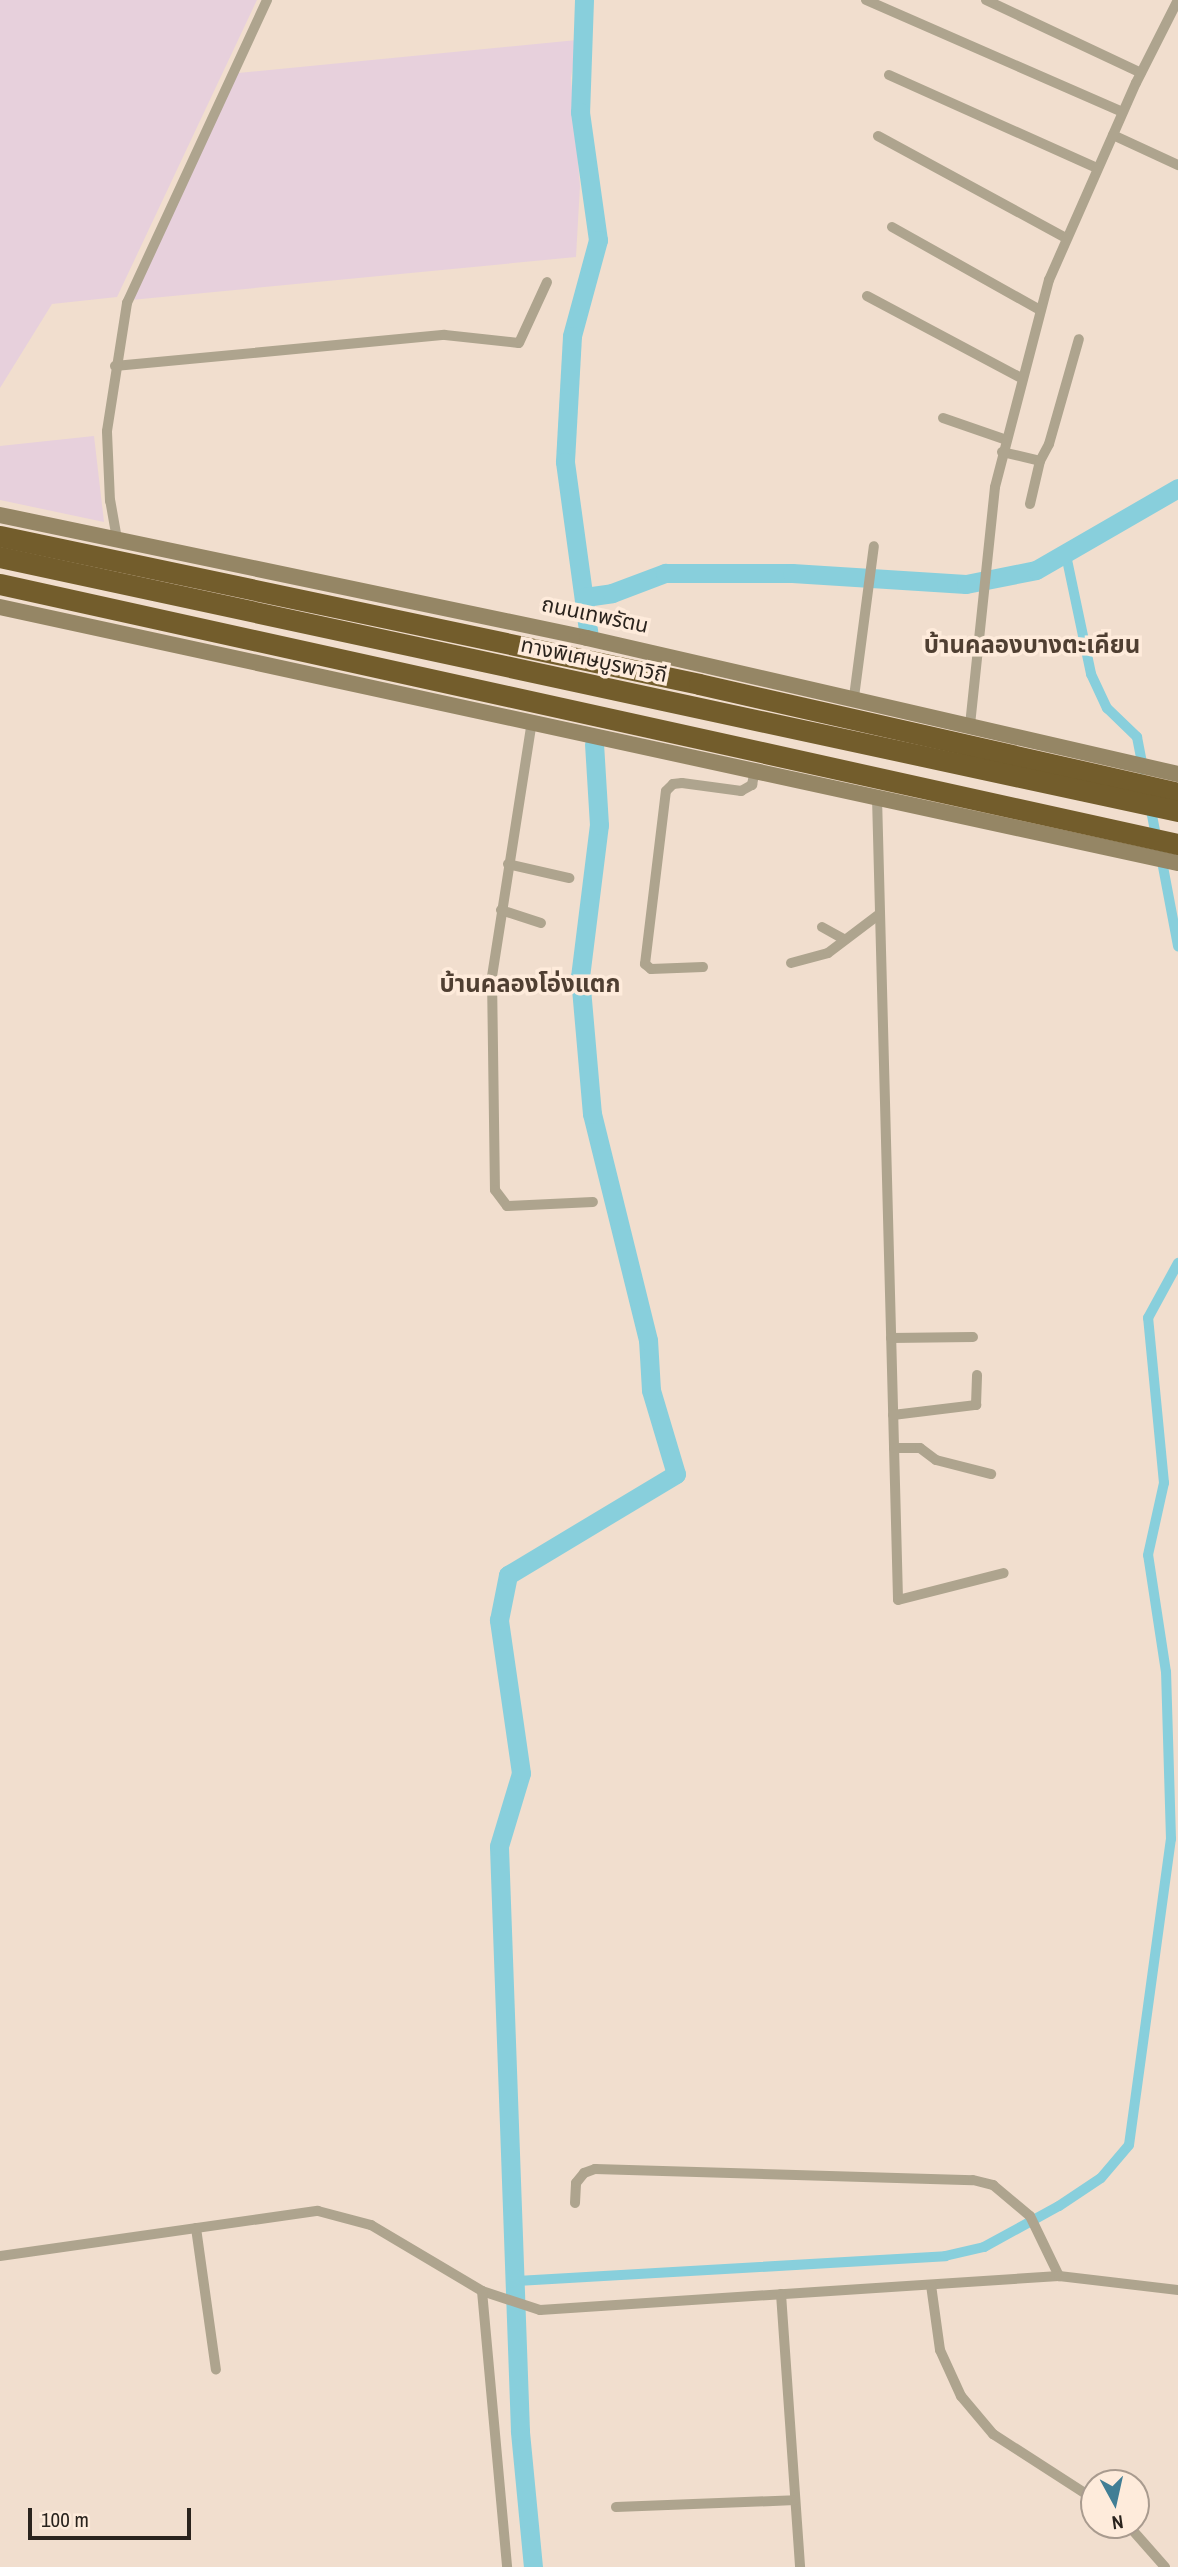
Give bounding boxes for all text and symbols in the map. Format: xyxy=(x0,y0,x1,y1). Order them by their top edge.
street label: ถนนเทพรัตน xyxy=(539,591,651,639)
district label: บ้านคลองบางตะเคียน xyxy=(924,631,1140,659)
street label: ทางพิเศษบูรพาวิถี xyxy=(519,632,669,688)
district label: บ้านคลองโอ่งแตก xyxy=(439,970,621,998)
north arrow xyxy=(1080,2469,1150,2539)
scale bar xyxy=(32,2494,194,2538)
text: 100 m xyxy=(41,2505,89,2534)
text: N xyxy=(1110,2509,1125,2536)

